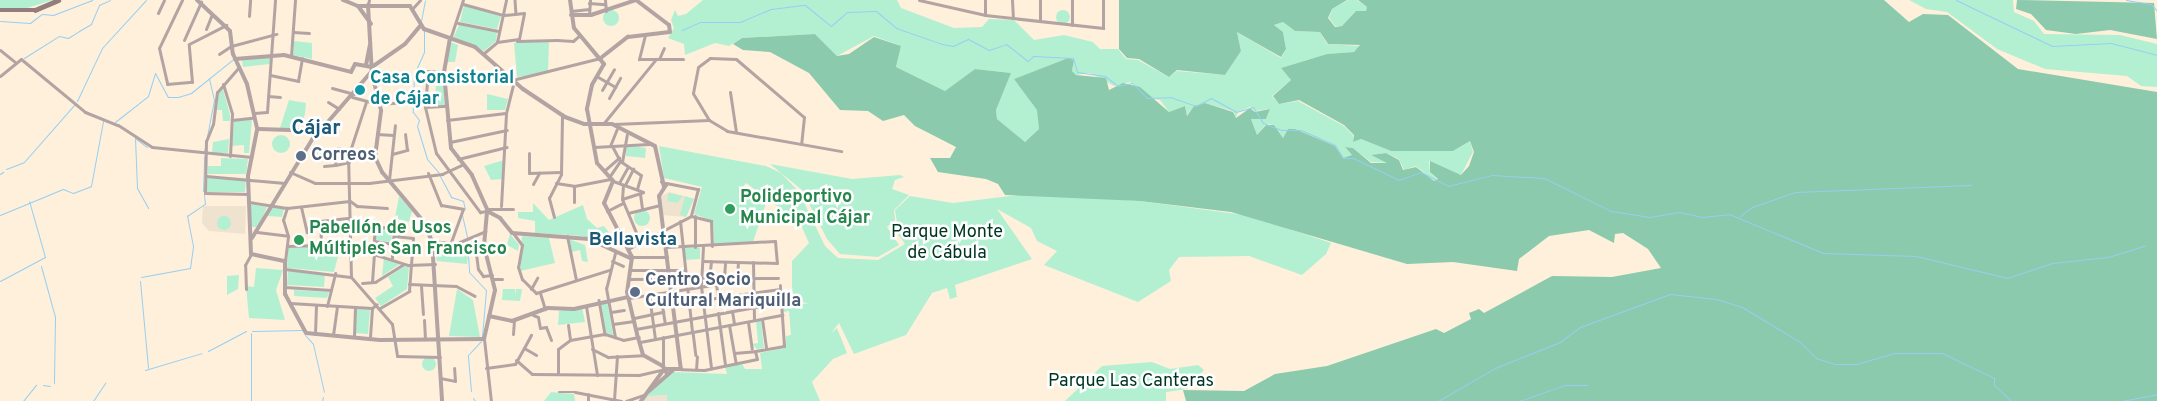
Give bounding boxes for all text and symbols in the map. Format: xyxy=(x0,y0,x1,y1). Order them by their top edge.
place label: Casa Consistorial de Cájar xyxy=(370,69,514,112)
marker: Casa Consistorial de Cájar xyxy=(354,84,366,96)
district label: Cájar xyxy=(291,117,341,141)
place label: Correos xyxy=(311,145,376,167)
marker: Correos xyxy=(295,150,307,162)
place label: Polideportivo Municipal Cájar xyxy=(740,188,870,230)
marker: Polideportivo Municipal Cájar xyxy=(724,203,736,215)
place label: Pabellón de Usos Múltiples San Francisco xyxy=(309,219,507,262)
park label: Parque Monte de Cábula xyxy=(891,223,1003,266)
district label: Bellavista xyxy=(589,230,677,252)
marker: Pabellón de Usos Múltiples San Francisco xyxy=(293,234,305,246)
place label: Centro Socio Cultural Mariquilla xyxy=(645,271,801,314)
marker: Centro Socio Cultural Mariquilla xyxy=(629,286,641,298)
park label: Parque Las Canteras xyxy=(1048,371,1214,393)

